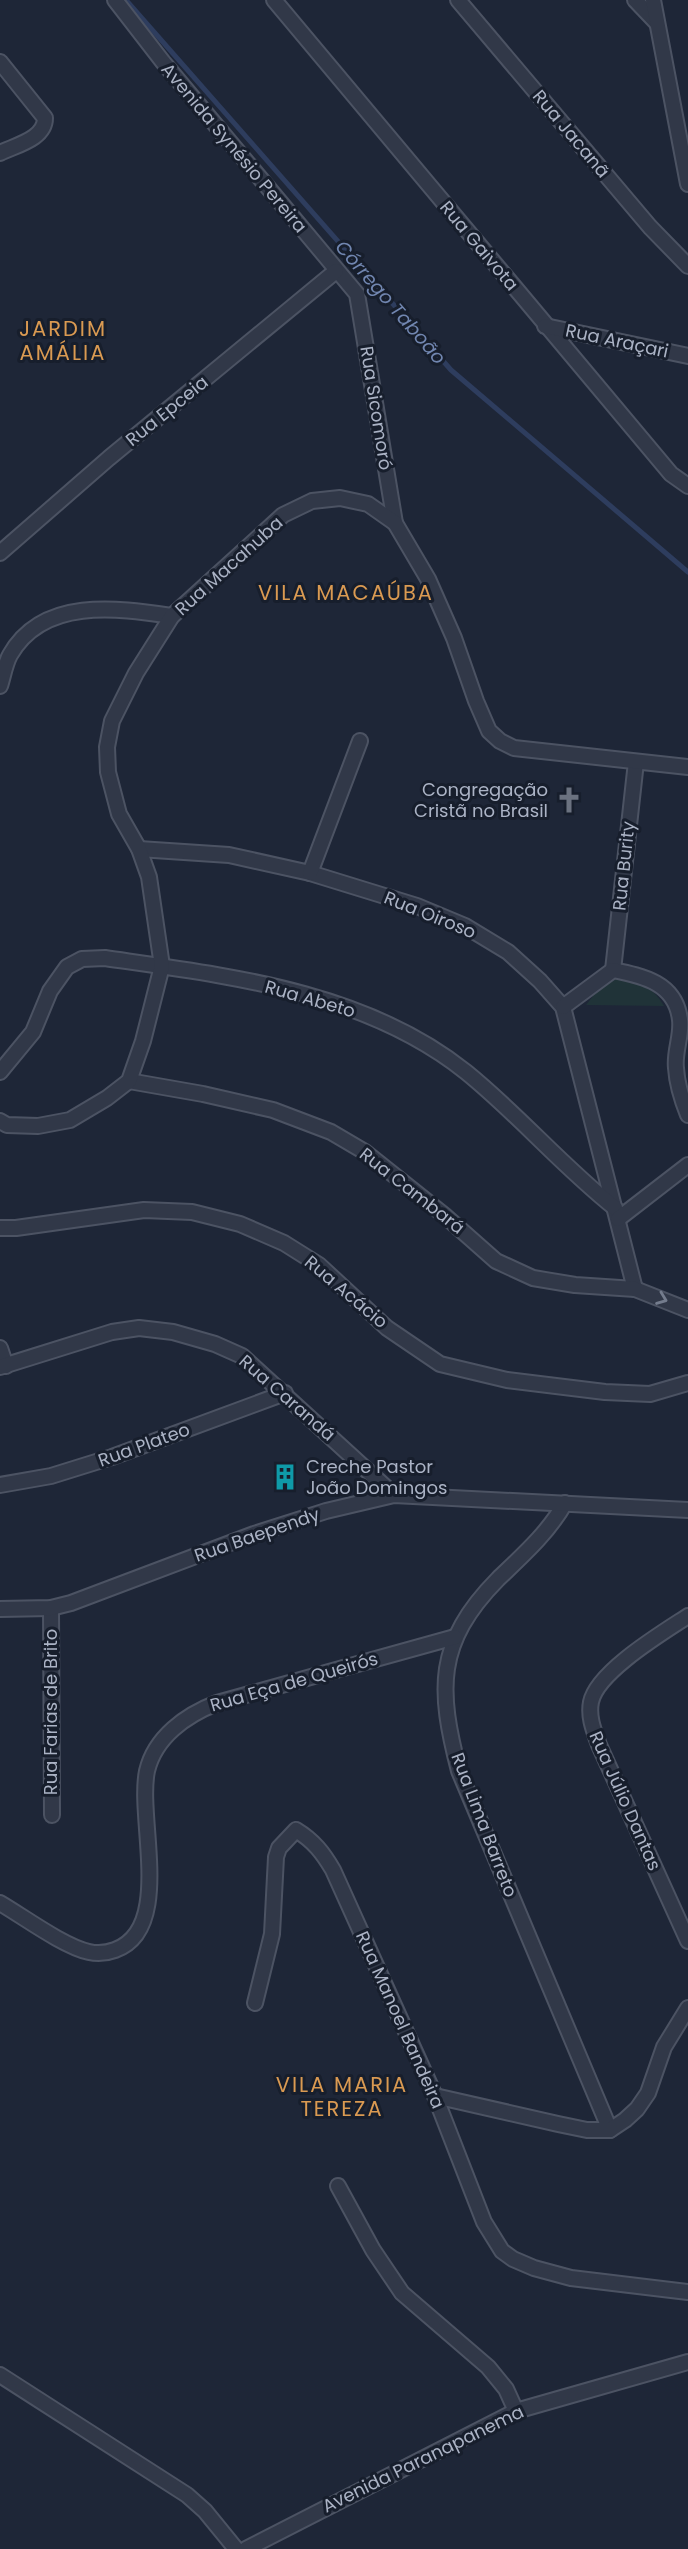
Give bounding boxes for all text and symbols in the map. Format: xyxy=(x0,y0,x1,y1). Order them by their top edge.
street label: Avenida Synésio Pereira xyxy=(156,57,313,238)
street label: Rua Jacanã xyxy=(527,84,616,183)
street label: Rua Gaivota xyxy=(434,195,524,296)
water label: Córrego Taboão xyxy=(329,234,452,370)
district label: JARDIM AMÁLIA xyxy=(19,314,107,367)
street label: Rua Araçari xyxy=(563,317,671,364)
street label: Rua Sicomoró xyxy=(354,344,399,472)
street label: Rua Epceia xyxy=(120,370,213,452)
street label: Rua Macahuba xyxy=(169,510,288,621)
district label: VILA MACAÚBA xyxy=(258,578,434,607)
place label: Congregação Cristã no Brasil xyxy=(414,777,548,823)
church icon: Congregação Cristã no Brasil xyxy=(554,785,584,815)
street label: Rua Burity xyxy=(606,820,641,912)
street label: Rua Oiroso xyxy=(380,885,480,944)
street label: Rua Abeto xyxy=(262,974,358,1023)
street label: Rua Cambará xyxy=(354,1142,470,1240)
street label: Rua Acácio xyxy=(299,1249,393,1334)
one-way arrow xyxy=(655,1291,667,1305)
street label: Rua Carandá xyxy=(234,1349,341,1447)
street label: Rua Plateo xyxy=(95,1416,193,1473)
place label: Creche Pastor João Domingos xyxy=(306,1454,447,1500)
building icon: Creche Pastor João Domingos xyxy=(270,1462,300,1492)
street label: Rua Baependy xyxy=(191,1501,323,1568)
street label: Rua Farias de Brito xyxy=(38,1629,63,1795)
street label: Rua Eça de Queirós xyxy=(207,1646,381,1717)
street label: Rua Júlio Dantas xyxy=(583,1727,667,1874)
street label: Rua Lima Barreto xyxy=(445,1749,524,1901)
street label: Rua Manoel Bandeira xyxy=(350,1927,451,2113)
district label: VILA MARIA TEREZA xyxy=(276,2070,408,2123)
street label: Avenida Paranapanema xyxy=(318,2399,528,2518)

